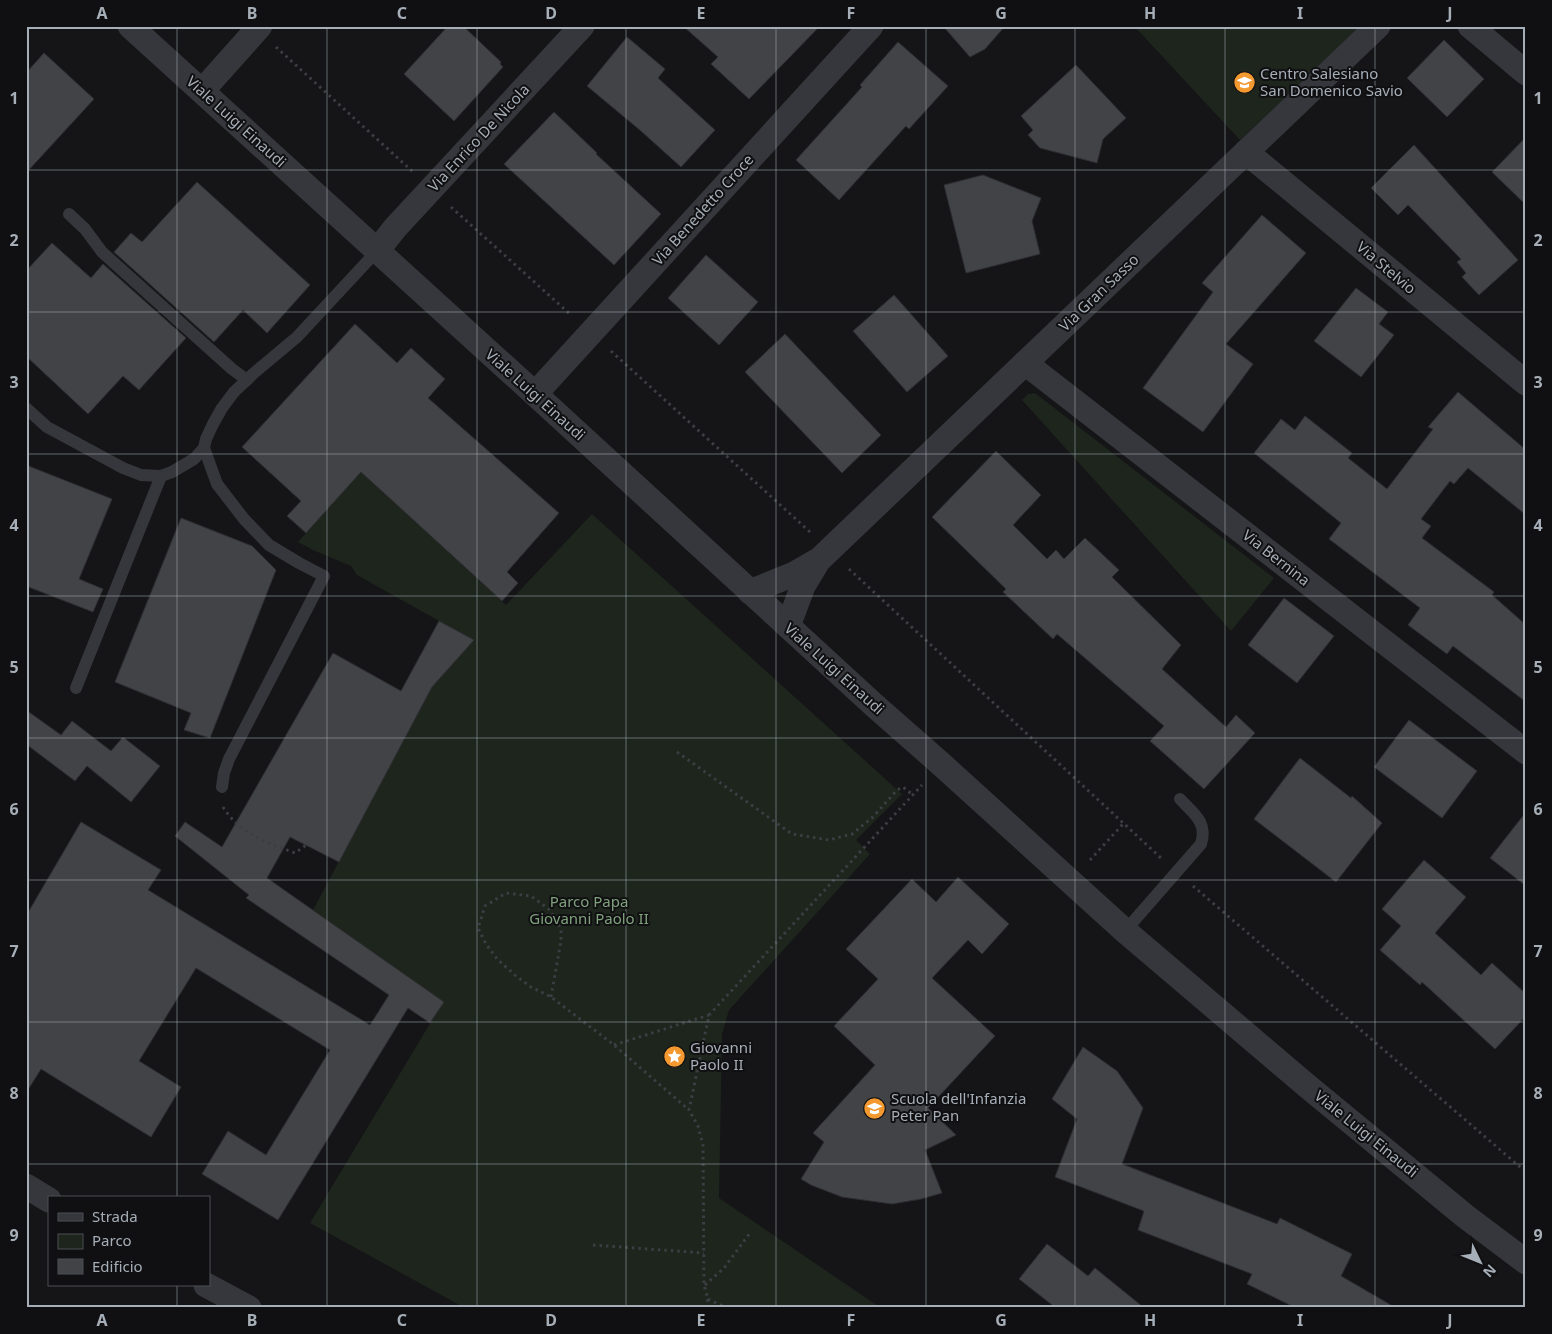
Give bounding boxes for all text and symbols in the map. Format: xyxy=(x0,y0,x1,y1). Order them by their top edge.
text: A xyxy=(96,2,108,24)
text: B xyxy=(247,2,257,24)
text: C xyxy=(397,2,407,24)
text: D xyxy=(545,2,557,24)
text: E xyxy=(697,2,706,24)
text: F xyxy=(847,2,855,24)
text: G xyxy=(995,2,1007,24)
text: H xyxy=(1144,2,1156,24)
text: I xyxy=(1297,2,1303,24)
text: J xyxy=(1445,2,1453,24)
place label: Centro Salesiano San Domenico Savio xyxy=(1260,63,1403,100)
street label: Viale Luigi Einaudi xyxy=(182,71,291,171)
school or university icon: Centro Salesiano San Domenico Savio xyxy=(1232,71,1256,95)
street label: Via Enrico De Nicola xyxy=(423,79,533,195)
text: 1 xyxy=(9,87,19,109)
text: 1 xyxy=(1533,87,1543,109)
street label: Via Benedetto Croce xyxy=(647,150,757,269)
text: 2 xyxy=(9,229,19,251)
text: 2 xyxy=(1533,229,1543,251)
street label: Via Stelvio xyxy=(1353,237,1421,298)
street label: Via Gran Sasso xyxy=(1054,249,1143,335)
street label: Viale Luigi Einaudi xyxy=(481,344,590,444)
text: 3 xyxy=(9,371,19,393)
text: 3 xyxy=(1533,371,1543,393)
text: 4 xyxy=(9,514,19,536)
text: 4 xyxy=(1533,514,1543,536)
street label: Via Bernina xyxy=(1239,525,1314,590)
street label: Viale Luigi Einaudi xyxy=(780,618,889,718)
text: 5 xyxy=(9,656,19,678)
text: 5 xyxy=(1533,656,1543,678)
text: 6 xyxy=(9,798,19,820)
text: 6 xyxy=(1533,798,1543,820)
park label: Parco Papa Giovanni Paolo II xyxy=(529,891,649,928)
text: 7 xyxy=(9,940,19,962)
text: 7 xyxy=(1533,940,1543,962)
place label: Giovanni Paolo II xyxy=(690,1037,752,1074)
place icon: Giovanni Paolo II xyxy=(662,1045,686,1069)
text: 8 xyxy=(9,1082,19,1104)
text: 8 xyxy=(1533,1082,1543,1104)
street label: Viale Luigi Einaudi xyxy=(1311,1085,1423,1181)
place label: Scuola dell'Infanzia Peter Pan xyxy=(891,1088,1026,1125)
school or university icon: Scuola dell'Infanzia Peter Pan xyxy=(863,1096,887,1120)
legend xyxy=(48,1196,210,1286)
text: Strada xyxy=(92,1206,138,1226)
text: 9 xyxy=(9,1224,19,1246)
text: 9 xyxy=(1533,1224,1543,1246)
text: Parco xyxy=(92,1230,132,1250)
north arrow xyxy=(1454,1236,1504,1286)
text: Edificio xyxy=(92,1256,143,1276)
text: N xyxy=(1479,1261,1501,1282)
text: A xyxy=(96,1309,108,1331)
text: B xyxy=(247,1309,257,1331)
text: C xyxy=(397,1309,407,1331)
text: D xyxy=(545,1309,557,1331)
text: E xyxy=(697,1309,706,1331)
text: F xyxy=(847,1309,855,1331)
text: G xyxy=(995,1309,1007,1331)
text: H xyxy=(1144,1309,1156,1331)
text: I xyxy=(1297,1309,1303,1331)
text: J xyxy=(1445,1309,1453,1331)

